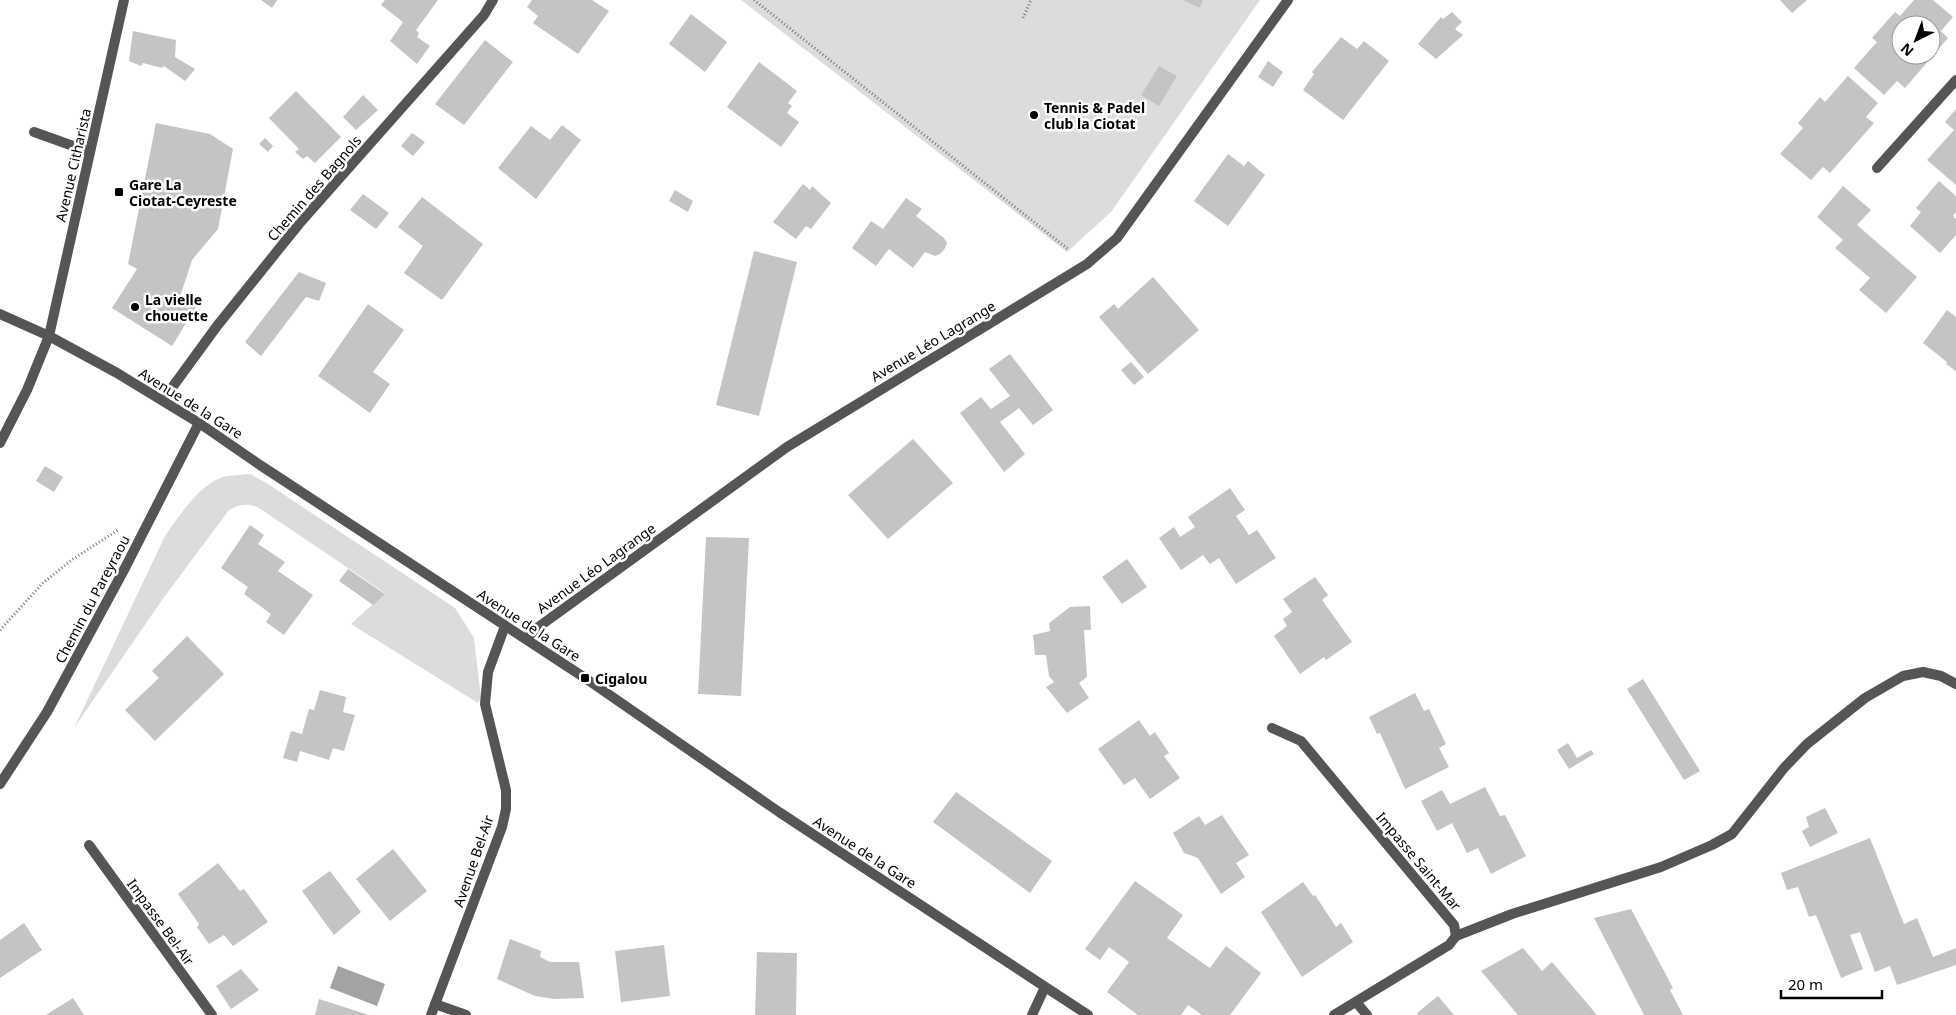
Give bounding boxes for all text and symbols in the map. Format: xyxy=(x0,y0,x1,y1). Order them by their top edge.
north arrow xyxy=(1891,15,1941,65)
text: N xyxy=(1896,39,1918,61)
place label: Tennis & Padel club la Ciotat xyxy=(1044,98,1145,133)
street label: Avenue Citharista xyxy=(51,106,95,224)
marker: Tennis & Padel club la Ciotat xyxy=(1028,109,1040,121)
street label: Chemin des Bagnols xyxy=(263,131,365,245)
place label: Gare La Ciotat-Ceyreste xyxy=(129,175,237,210)
marker: Gare La Ciotat-Ceyreste xyxy=(113,186,125,198)
place label: La vielle chouette xyxy=(145,290,208,325)
street label: Avenue Léo Lagrange xyxy=(867,296,999,386)
marker: La vielle chouette xyxy=(129,301,141,313)
street label: Avenue de la Gare xyxy=(135,363,247,443)
street label: Avenue Léo Lagrange xyxy=(533,518,659,618)
street label: Chemin du Pareyraou xyxy=(50,532,134,666)
street label: Avenue de la Gare xyxy=(474,584,584,666)
place label: Cigalou xyxy=(595,669,647,688)
marker: Cigalou xyxy=(579,672,591,684)
street label: Impasse Saint-Mar xyxy=(1372,808,1466,914)
street label: Avenue de la Gare xyxy=(810,811,920,893)
street label: Avenue Bel-Air xyxy=(448,812,498,910)
street label: Impasse Bel-Air xyxy=(123,875,199,969)
scale bar xyxy=(1781,968,1882,1000)
text: 20 m xyxy=(1788,974,1823,994)

